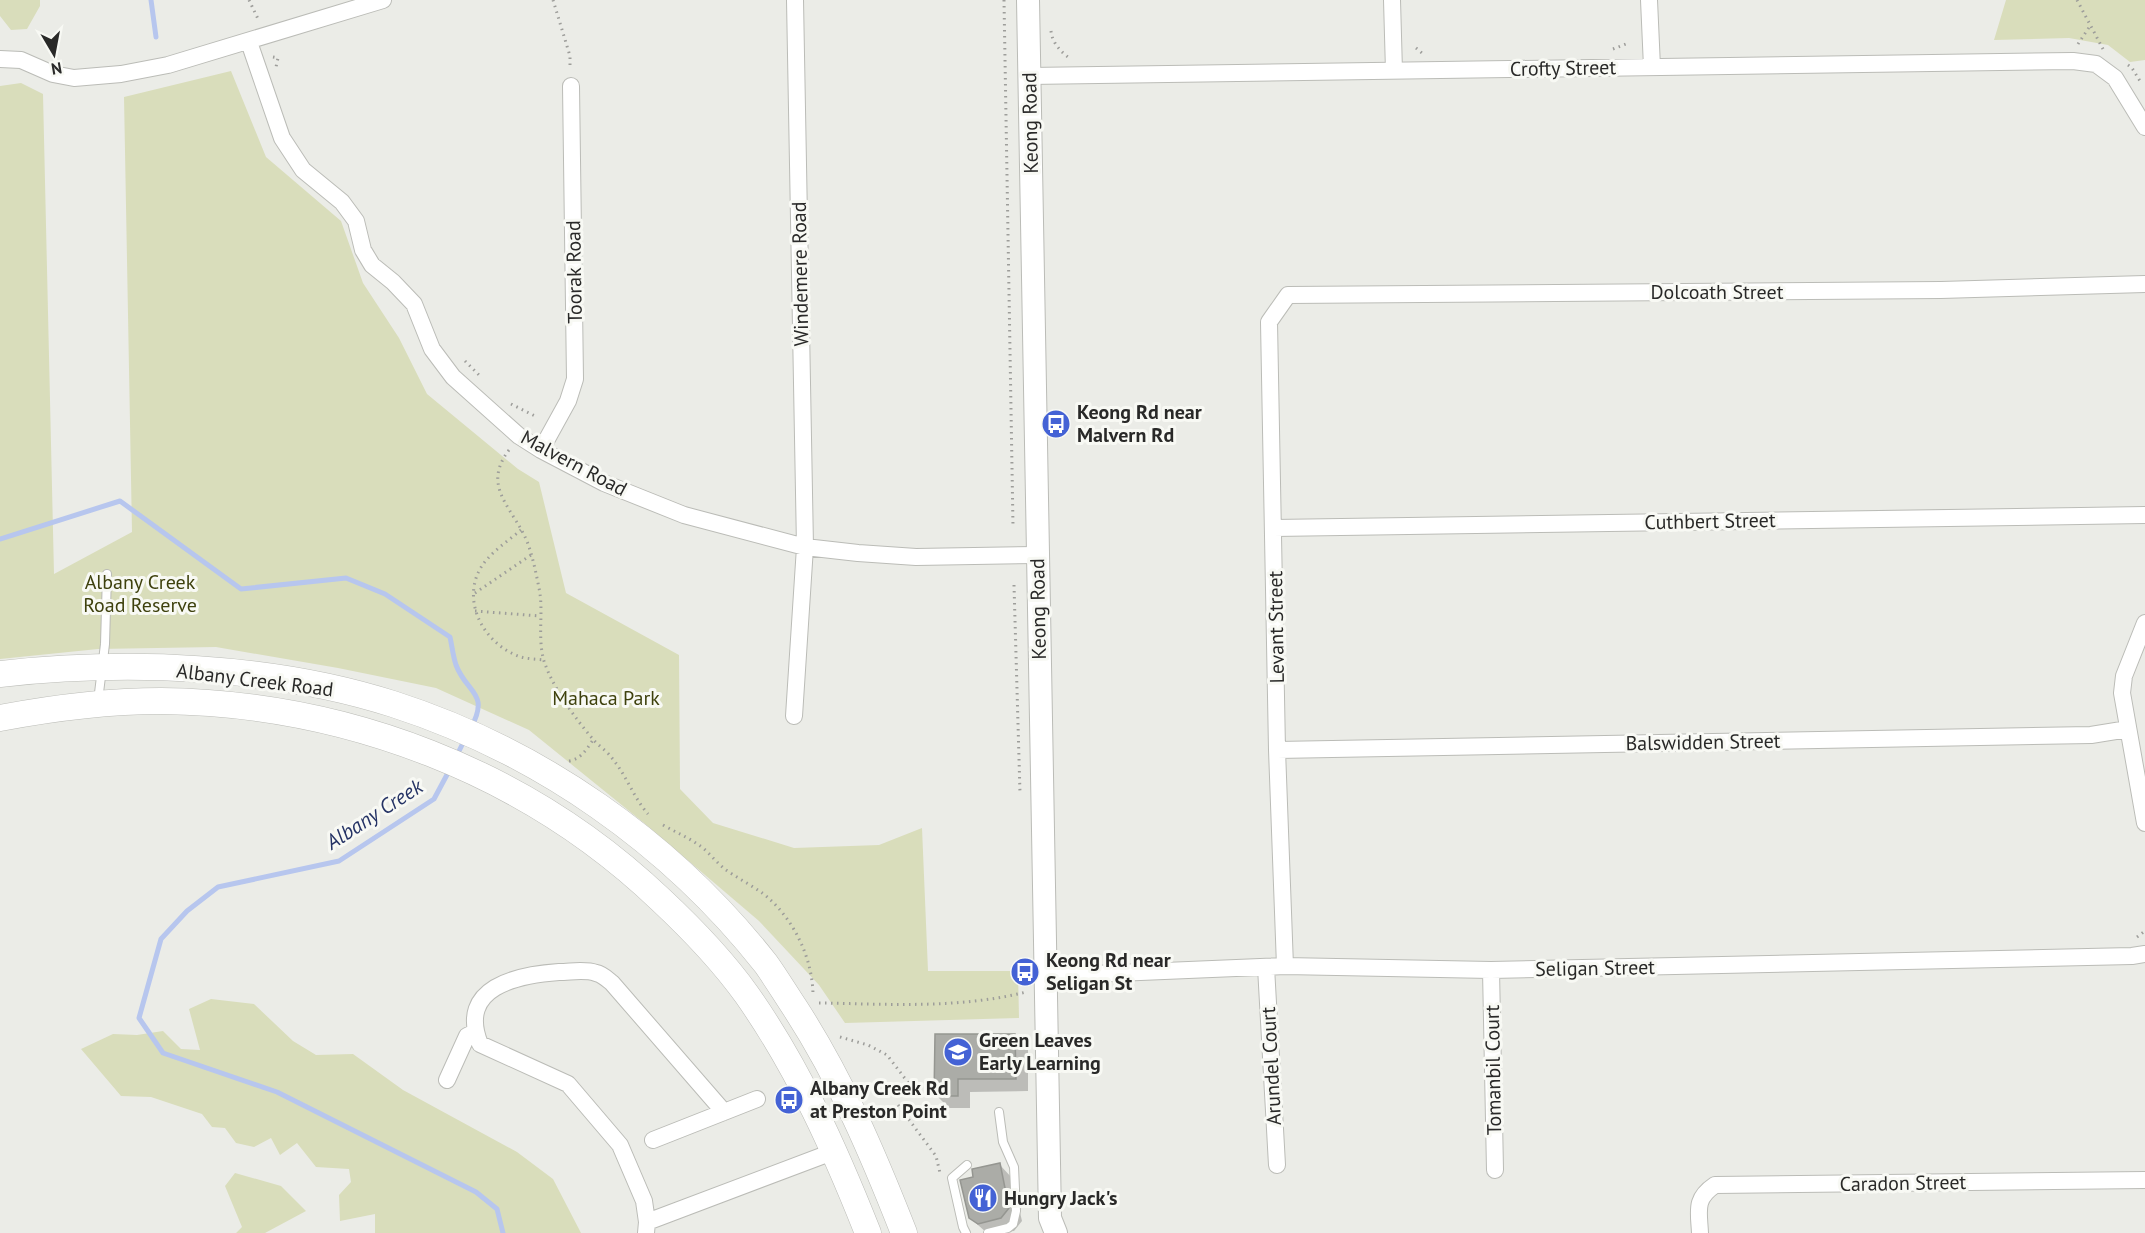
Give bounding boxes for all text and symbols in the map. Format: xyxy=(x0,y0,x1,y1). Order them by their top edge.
north arrow xyxy=(24,24,84,84)
street label: Crofty Street xyxy=(1510,54,1617,82)
text: N xyxy=(50,58,64,80)
street label: Keong Road xyxy=(1016,72,1044,174)
street label: Windemere Road xyxy=(786,201,814,347)
street label: Toorak Road xyxy=(560,220,588,324)
street label: Dolcoath Street xyxy=(1651,279,1784,305)
place label: Keong Rd near Malvern Rd xyxy=(1077,399,1202,448)
bus stop icon: Keong Rd near Malvern Rd xyxy=(1040,408,1072,440)
street label: Malvern Road xyxy=(516,424,632,502)
street label: Cuthbert Street xyxy=(1644,507,1776,535)
street label: Keong Road xyxy=(1024,558,1052,660)
park label: Albany Creek Road Reserve xyxy=(83,569,197,618)
street label: Levant Street xyxy=(1262,570,1290,684)
street label: Albany Creek Road xyxy=(175,657,335,703)
park label: Mahaca Park xyxy=(552,685,660,711)
street label: Balswidden Street xyxy=(1625,728,1781,756)
water label: Albany Creek xyxy=(320,772,429,856)
place label: Keong Rd near Seligan St xyxy=(1046,947,1171,996)
street label: Seligan Street xyxy=(1535,954,1655,982)
bus stop icon: Keong Rd near Seligan St xyxy=(1009,956,1041,988)
street label: Tomanbil Court xyxy=(1479,1005,1507,1135)
street label: Arundel Court xyxy=(1255,1006,1287,1126)
place label: Green Leaves Early Learning xyxy=(979,1027,1101,1076)
school or university icon: Green Leaves Early Learning xyxy=(942,1036,974,1068)
place label: Albany Creek Rd at Preston Point xyxy=(810,1075,948,1124)
bus stop icon: Albany Creek Rd at Preston Point xyxy=(773,1084,805,1116)
street label: Caradon Street xyxy=(1840,1169,1967,1197)
restaurant icon: Hungry Jack's xyxy=(967,1182,999,1214)
place label: Hungry Jack's xyxy=(1004,1185,1117,1211)

